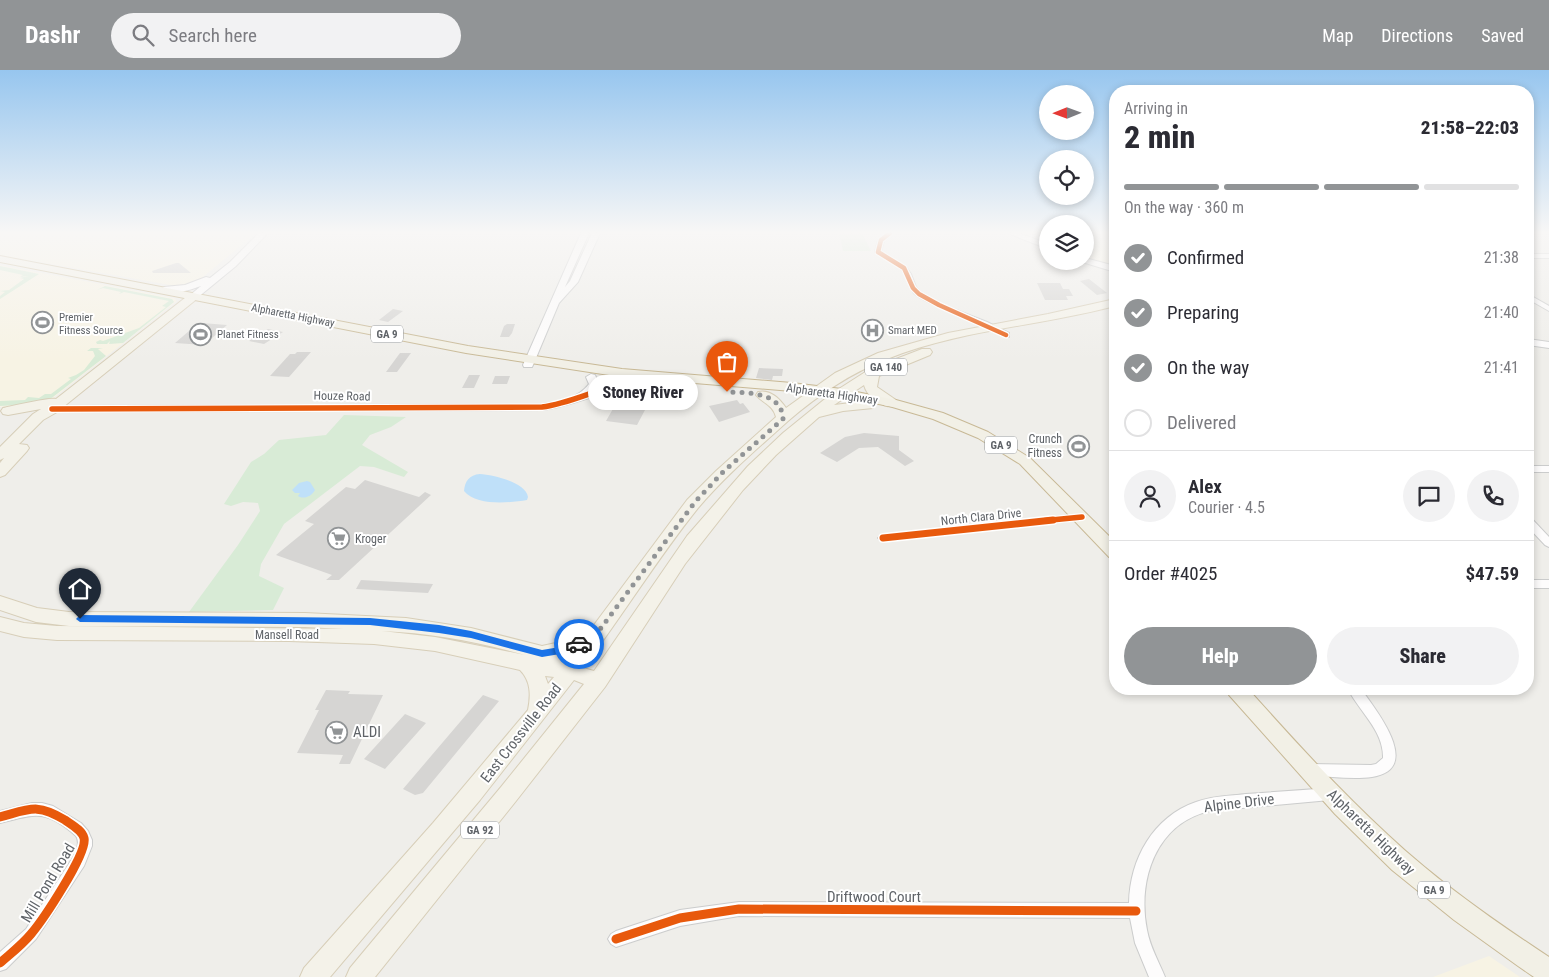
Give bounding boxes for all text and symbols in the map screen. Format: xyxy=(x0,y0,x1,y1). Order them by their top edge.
search box xyxy=(111,13,461,58)
text: Dashr xyxy=(25,21,81,49)
icon: search xyxy=(129,21,157,49)
text: Search here xyxy=(169,24,257,47)
text: Map xyxy=(1322,25,1353,46)
text: Directions xyxy=(1381,25,1453,46)
text: Saved xyxy=(1481,25,1524,46)
north arrow xyxy=(1039,85,1094,140)
map controls xyxy=(1039,85,1094,270)
text: Arriving in xyxy=(1124,99,1188,118)
text: 21:58–22:03 xyxy=(1421,116,1519,139)
text: 2 min xyxy=(1124,118,1195,156)
button: locate xyxy=(1039,150,1094,205)
text: On the way · 360 m xyxy=(1124,198,1244,217)
button: layers xyxy=(1039,215,1094,270)
icon: check xyxy=(1124,244,1152,272)
text: Confirmed xyxy=(1167,246,1244,269)
text: 21:38 xyxy=(1484,248,1519,267)
icon: check xyxy=(1124,299,1152,327)
street label: Alpharetta Highway xyxy=(250,301,336,330)
text: Preparing xyxy=(1167,301,1239,324)
text: 21:40 xyxy=(1484,303,1519,322)
sports icon: Premier Fitness Source xyxy=(31,311,55,335)
place label: Premier Fitness Source xyxy=(59,311,123,337)
hospital icon: Smart MED xyxy=(860,318,884,342)
sports icon: Planet Fitness xyxy=(189,322,213,346)
place label: Smart MED xyxy=(888,324,937,337)
road number: GA 9 xyxy=(371,325,403,342)
place label: Planet Fitness xyxy=(217,328,279,341)
pin xyxy=(706,341,748,392)
icon: bag xyxy=(713,348,741,376)
icon: check xyxy=(1124,354,1152,382)
text: On the way xyxy=(1167,356,1249,379)
road number: GA 140 xyxy=(865,358,907,376)
text: 21:41 xyxy=(1484,358,1519,377)
callout: Stoney River xyxy=(587,374,697,410)
street label: Alpharetta Highway xyxy=(785,381,879,407)
text: Stoney River xyxy=(602,383,684,402)
street label: Houze Road xyxy=(313,389,371,403)
text: Delivered xyxy=(1167,411,1236,434)
place label: Crunch Fitness xyxy=(1028,432,1062,460)
sports icon: Crunch Fitness xyxy=(1066,434,1090,458)
road number: GA 9 xyxy=(985,436,1017,454)
button: person xyxy=(1124,470,1176,522)
button: chat xyxy=(1403,470,1455,522)
button: phone xyxy=(1467,470,1519,522)
text: Alex xyxy=(1188,475,1222,498)
text: Courier · 4.5 xyxy=(1188,498,1265,517)
street label: North Clara Drive xyxy=(940,506,1022,528)
supermarket icon: Kroger xyxy=(327,527,351,551)
place label: Kroger xyxy=(355,532,387,546)
text: Order #4025 xyxy=(1124,562,1217,585)
text: $47.59 xyxy=(1465,562,1519,585)
pin xyxy=(59,568,101,619)
icon: home xyxy=(66,575,94,603)
courier xyxy=(554,619,604,669)
button: Help xyxy=(1124,627,1317,685)
button: Share xyxy=(1327,627,1519,685)
street label: Mansell Road xyxy=(255,628,319,642)
icon: car xyxy=(565,630,593,658)
street label: East Crossville Road xyxy=(477,680,565,786)
supermarket icon: ALDI xyxy=(325,720,349,744)
place label: ALDI xyxy=(353,723,381,741)
street label: Alpharetta Highway xyxy=(1323,785,1419,879)
street label: Alpine Drive xyxy=(1203,790,1275,816)
road number: GA 92 xyxy=(461,822,499,838)
street label: Mill Pond Road xyxy=(17,840,79,926)
road number: GA 9 xyxy=(1418,882,1450,898)
street label: Driftwood Court xyxy=(827,888,921,906)

